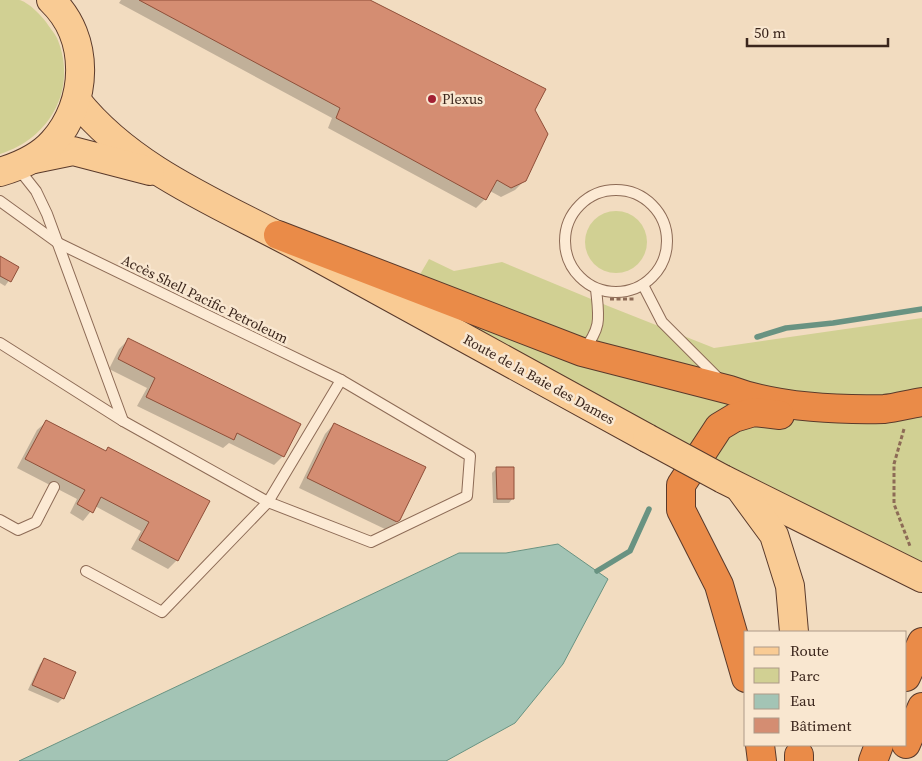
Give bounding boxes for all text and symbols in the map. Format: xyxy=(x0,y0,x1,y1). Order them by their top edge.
scale bar xyxy=(747,15,888,47)
text: 50 m xyxy=(754,22,786,43)
place label: Plexus xyxy=(442,89,483,109)
marker: Plexus xyxy=(426,93,438,105)
street label: Accès Shell Pacific Petroleum xyxy=(118,250,292,348)
street label: Route de la Baie des Dames xyxy=(460,329,618,429)
legend xyxy=(744,631,907,746)
text: Route xyxy=(790,640,829,661)
text: Parc xyxy=(790,665,820,686)
text: Eau xyxy=(790,690,816,711)
text: Bâtiment xyxy=(790,715,852,736)

